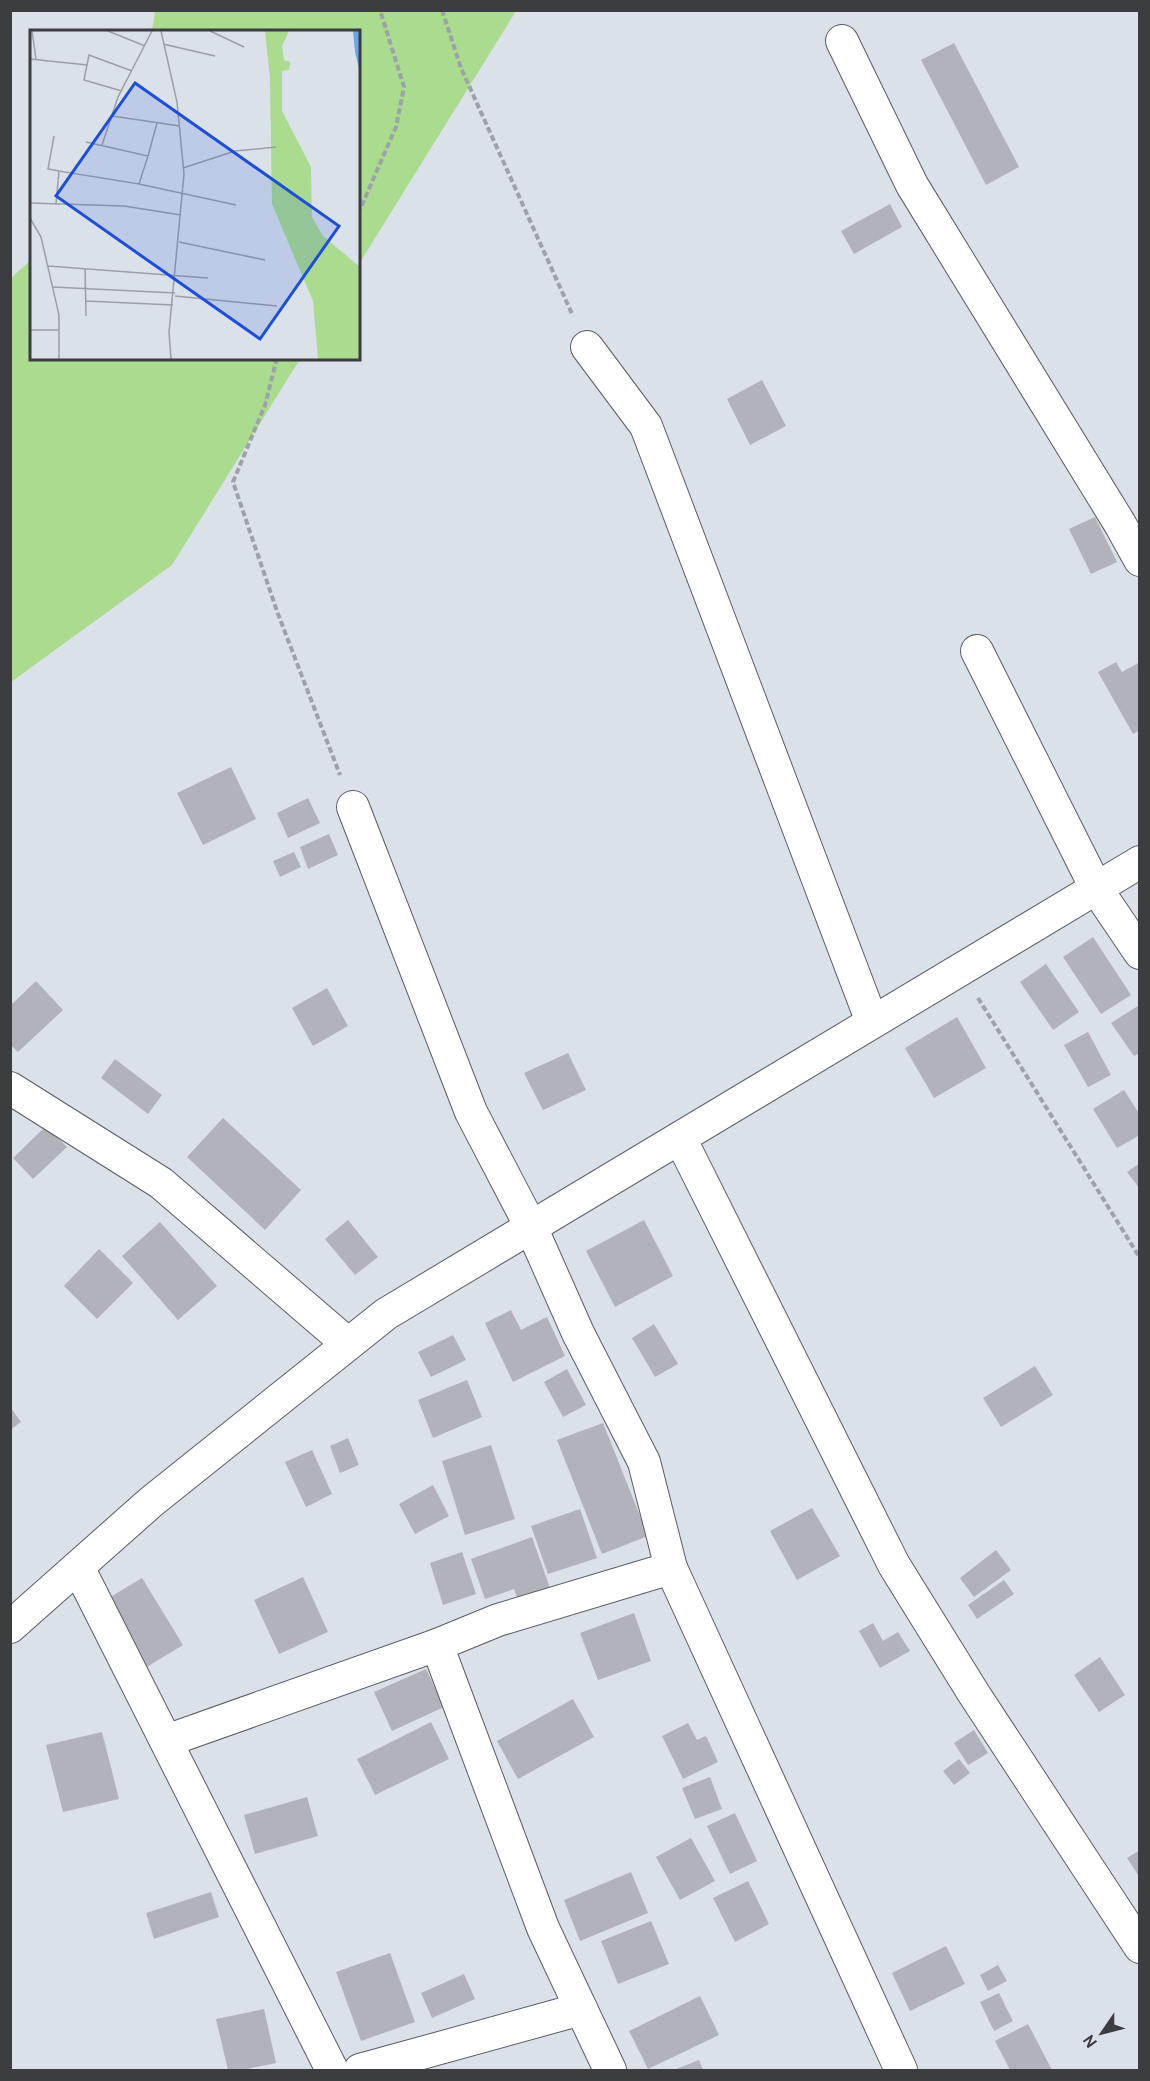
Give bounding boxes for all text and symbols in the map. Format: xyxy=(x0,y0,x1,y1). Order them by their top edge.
inset map xyxy=(30,30,360,360)
north arrow xyxy=(1072,2003,1132,2063)
text: N xyxy=(1079,2031,1101,2051)

